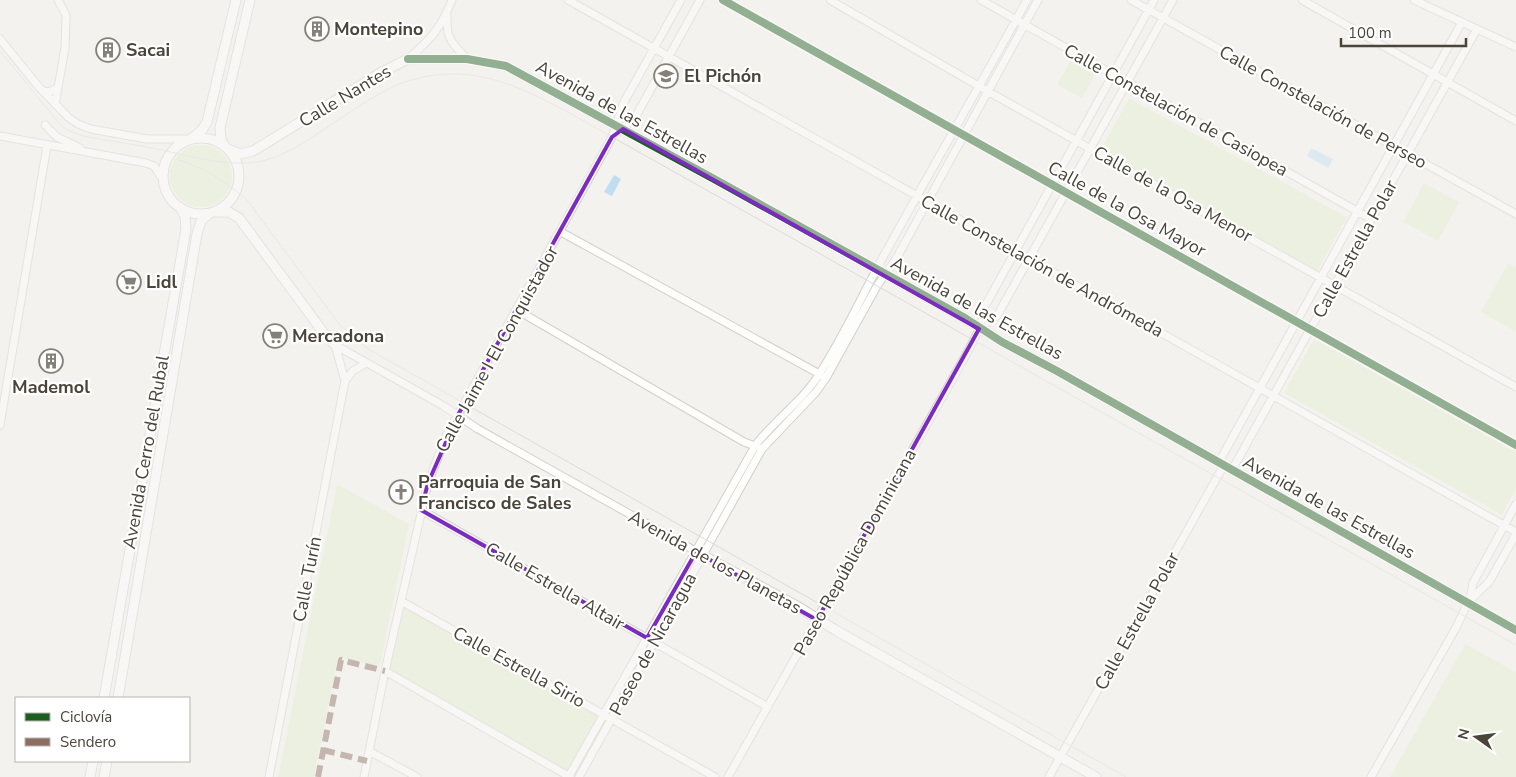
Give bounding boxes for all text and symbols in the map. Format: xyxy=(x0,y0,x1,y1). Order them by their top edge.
scale bar xyxy=(1341,15,1466,47)
building icon: Montepino xyxy=(304,16,330,42)
place label: Montepino xyxy=(334,17,423,41)
text: 100 m xyxy=(1348,23,1392,43)
building icon: Sacai xyxy=(95,37,121,63)
place label: Sacai xyxy=(126,38,170,62)
street label: Calle Constelación de Casiopea xyxy=(1060,38,1292,182)
street label: Calle Constelación de Perseo xyxy=(1215,40,1431,174)
street label: Avenida de las Estrellas xyxy=(532,55,712,169)
street label: Calle Nantes xyxy=(294,59,396,133)
school or university icon: El Pichón xyxy=(653,63,679,89)
place label: El Pichón xyxy=(684,64,762,88)
street label: Calle de la Osa Menor xyxy=(1089,140,1257,248)
street label: Calle de la Osa Mayor xyxy=(1044,156,1211,263)
street label: Calle Estrella Polar xyxy=(1307,175,1403,322)
street label: Calle Constelación de Andrómeda xyxy=(916,189,1168,343)
street label: Calle Jaime I El Conquistador xyxy=(430,241,564,457)
street label: Avenida de las Estrellas xyxy=(887,251,1067,365)
supermarket icon: Lidl xyxy=(116,269,142,295)
place label: Lidl xyxy=(146,270,178,294)
supermarket icon: Mercadona xyxy=(262,323,288,349)
place label: Mercadona xyxy=(292,324,384,348)
building icon: Mademol xyxy=(38,348,64,374)
street label: Avenida Cerro del Rubal xyxy=(117,353,175,551)
place label: Mademol xyxy=(12,375,90,399)
street label: Paseo República Dominicana xyxy=(788,444,922,660)
street label: Avenida de las Estrellas xyxy=(1239,450,1419,564)
place label: Parroquia de San Francisco de Sales xyxy=(418,470,572,515)
church icon: Parroquia de San Francisco de Sales xyxy=(388,479,414,505)
street label: Avenida de los Planetas xyxy=(624,504,806,620)
street label: Calle Turín xyxy=(287,534,327,624)
street label: Calle Estrella Altair xyxy=(481,536,629,636)
street label: Calle Estrella Polar xyxy=(1089,547,1185,694)
street label: Paseo de Nicaragua xyxy=(604,568,702,720)
street label: Calle Estrella Sirio xyxy=(448,621,590,713)
legend xyxy=(15,697,190,762)
text: Ciclovía xyxy=(60,707,112,727)
north arrow xyxy=(1451,712,1501,762)
text: N xyxy=(1453,727,1474,741)
text: Sendero xyxy=(60,732,116,752)

